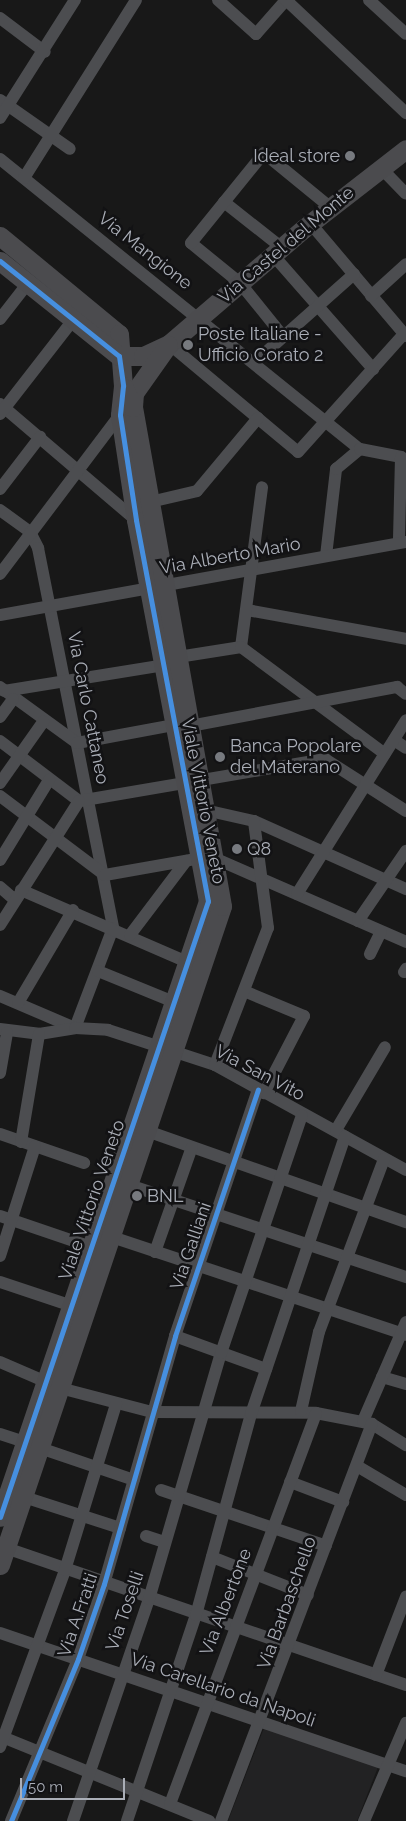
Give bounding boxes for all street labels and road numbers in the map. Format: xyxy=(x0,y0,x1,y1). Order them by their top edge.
street label: Via Castel del Monte xyxy=(213,182,359,308)
street label: Via Mangione xyxy=(94,208,196,294)
street label: Via Alberto Mario xyxy=(158,533,302,579)
street label: Via Carlo Cattaneo xyxy=(63,630,113,786)
street label: Viale Vittorio Veneto xyxy=(176,716,230,886)
street label: Via San Vito xyxy=(211,1040,309,1106)
street label: Viale Vittorio Veneto xyxy=(54,1116,130,1284)
street label: Via Galliani xyxy=(166,1199,216,1293)
street label: Via Barbaschello xyxy=(253,1534,321,1672)
street label: Via Albertone xyxy=(196,1545,256,1659)
street label: Via Toselli xyxy=(101,1568,149,1654)
street label: Via A.Fratti xyxy=(53,1570,103,1660)
street label: Via Carellario da Napoli xyxy=(128,1648,318,1732)

